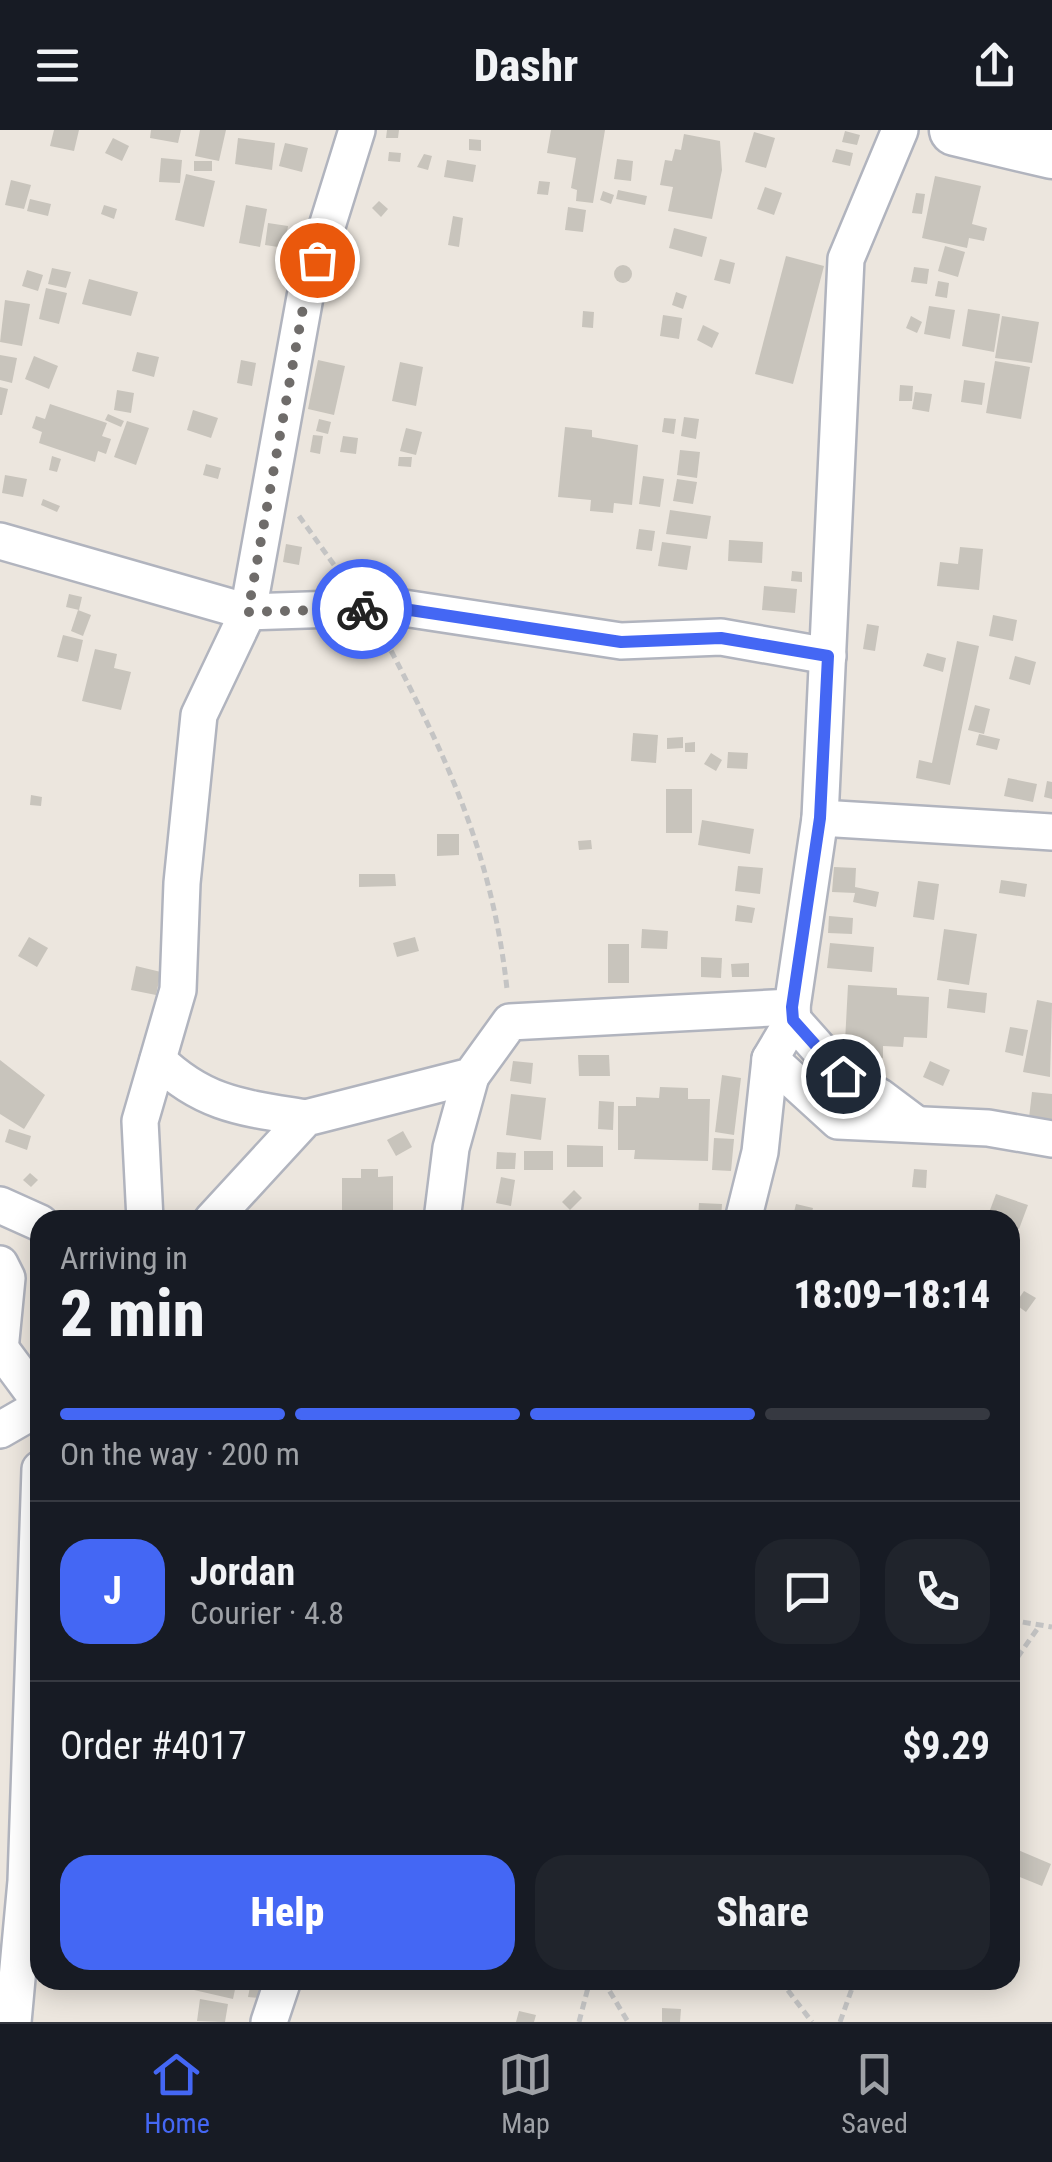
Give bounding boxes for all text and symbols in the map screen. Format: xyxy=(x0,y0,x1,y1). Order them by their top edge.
icon: menu xyxy=(30,38,85,93)
icon: share xyxy=(967,38,1022,93)
text: Dashr xyxy=(474,39,578,92)
pin xyxy=(275,218,360,303)
icon: bag xyxy=(290,233,345,288)
courier xyxy=(312,559,412,659)
icon: bike xyxy=(335,582,390,637)
pin xyxy=(801,1034,886,1119)
icon: home xyxy=(816,1049,871,1104)
text: Arriving in xyxy=(60,1239,188,1277)
text: 18:09–18:14 xyxy=(793,1273,990,1317)
text: 2 min xyxy=(60,1276,205,1352)
text: On the way · 200 m xyxy=(60,1435,300,1473)
button: chat xyxy=(755,1539,860,1644)
button: phone xyxy=(885,1539,990,1644)
text: Jordan xyxy=(190,1550,295,1594)
text: J xyxy=(103,1569,122,1613)
text: Courier · 4.8 xyxy=(190,1594,344,1632)
text: Order #4017 xyxy=(60,1724,247,1768)
text: $9.29 xyxy=(902,1724,990,1768)
button: Help xyxy=(60,1855,515,1970)
button: Share xyxy=(535,1855,990,1970)
tab: Home xyxy=(144,2047,210,2140)
tab: Map xyxy=(498,2047,553,2140)
tab: Saved xyxy=(841,2047,908,2140)

